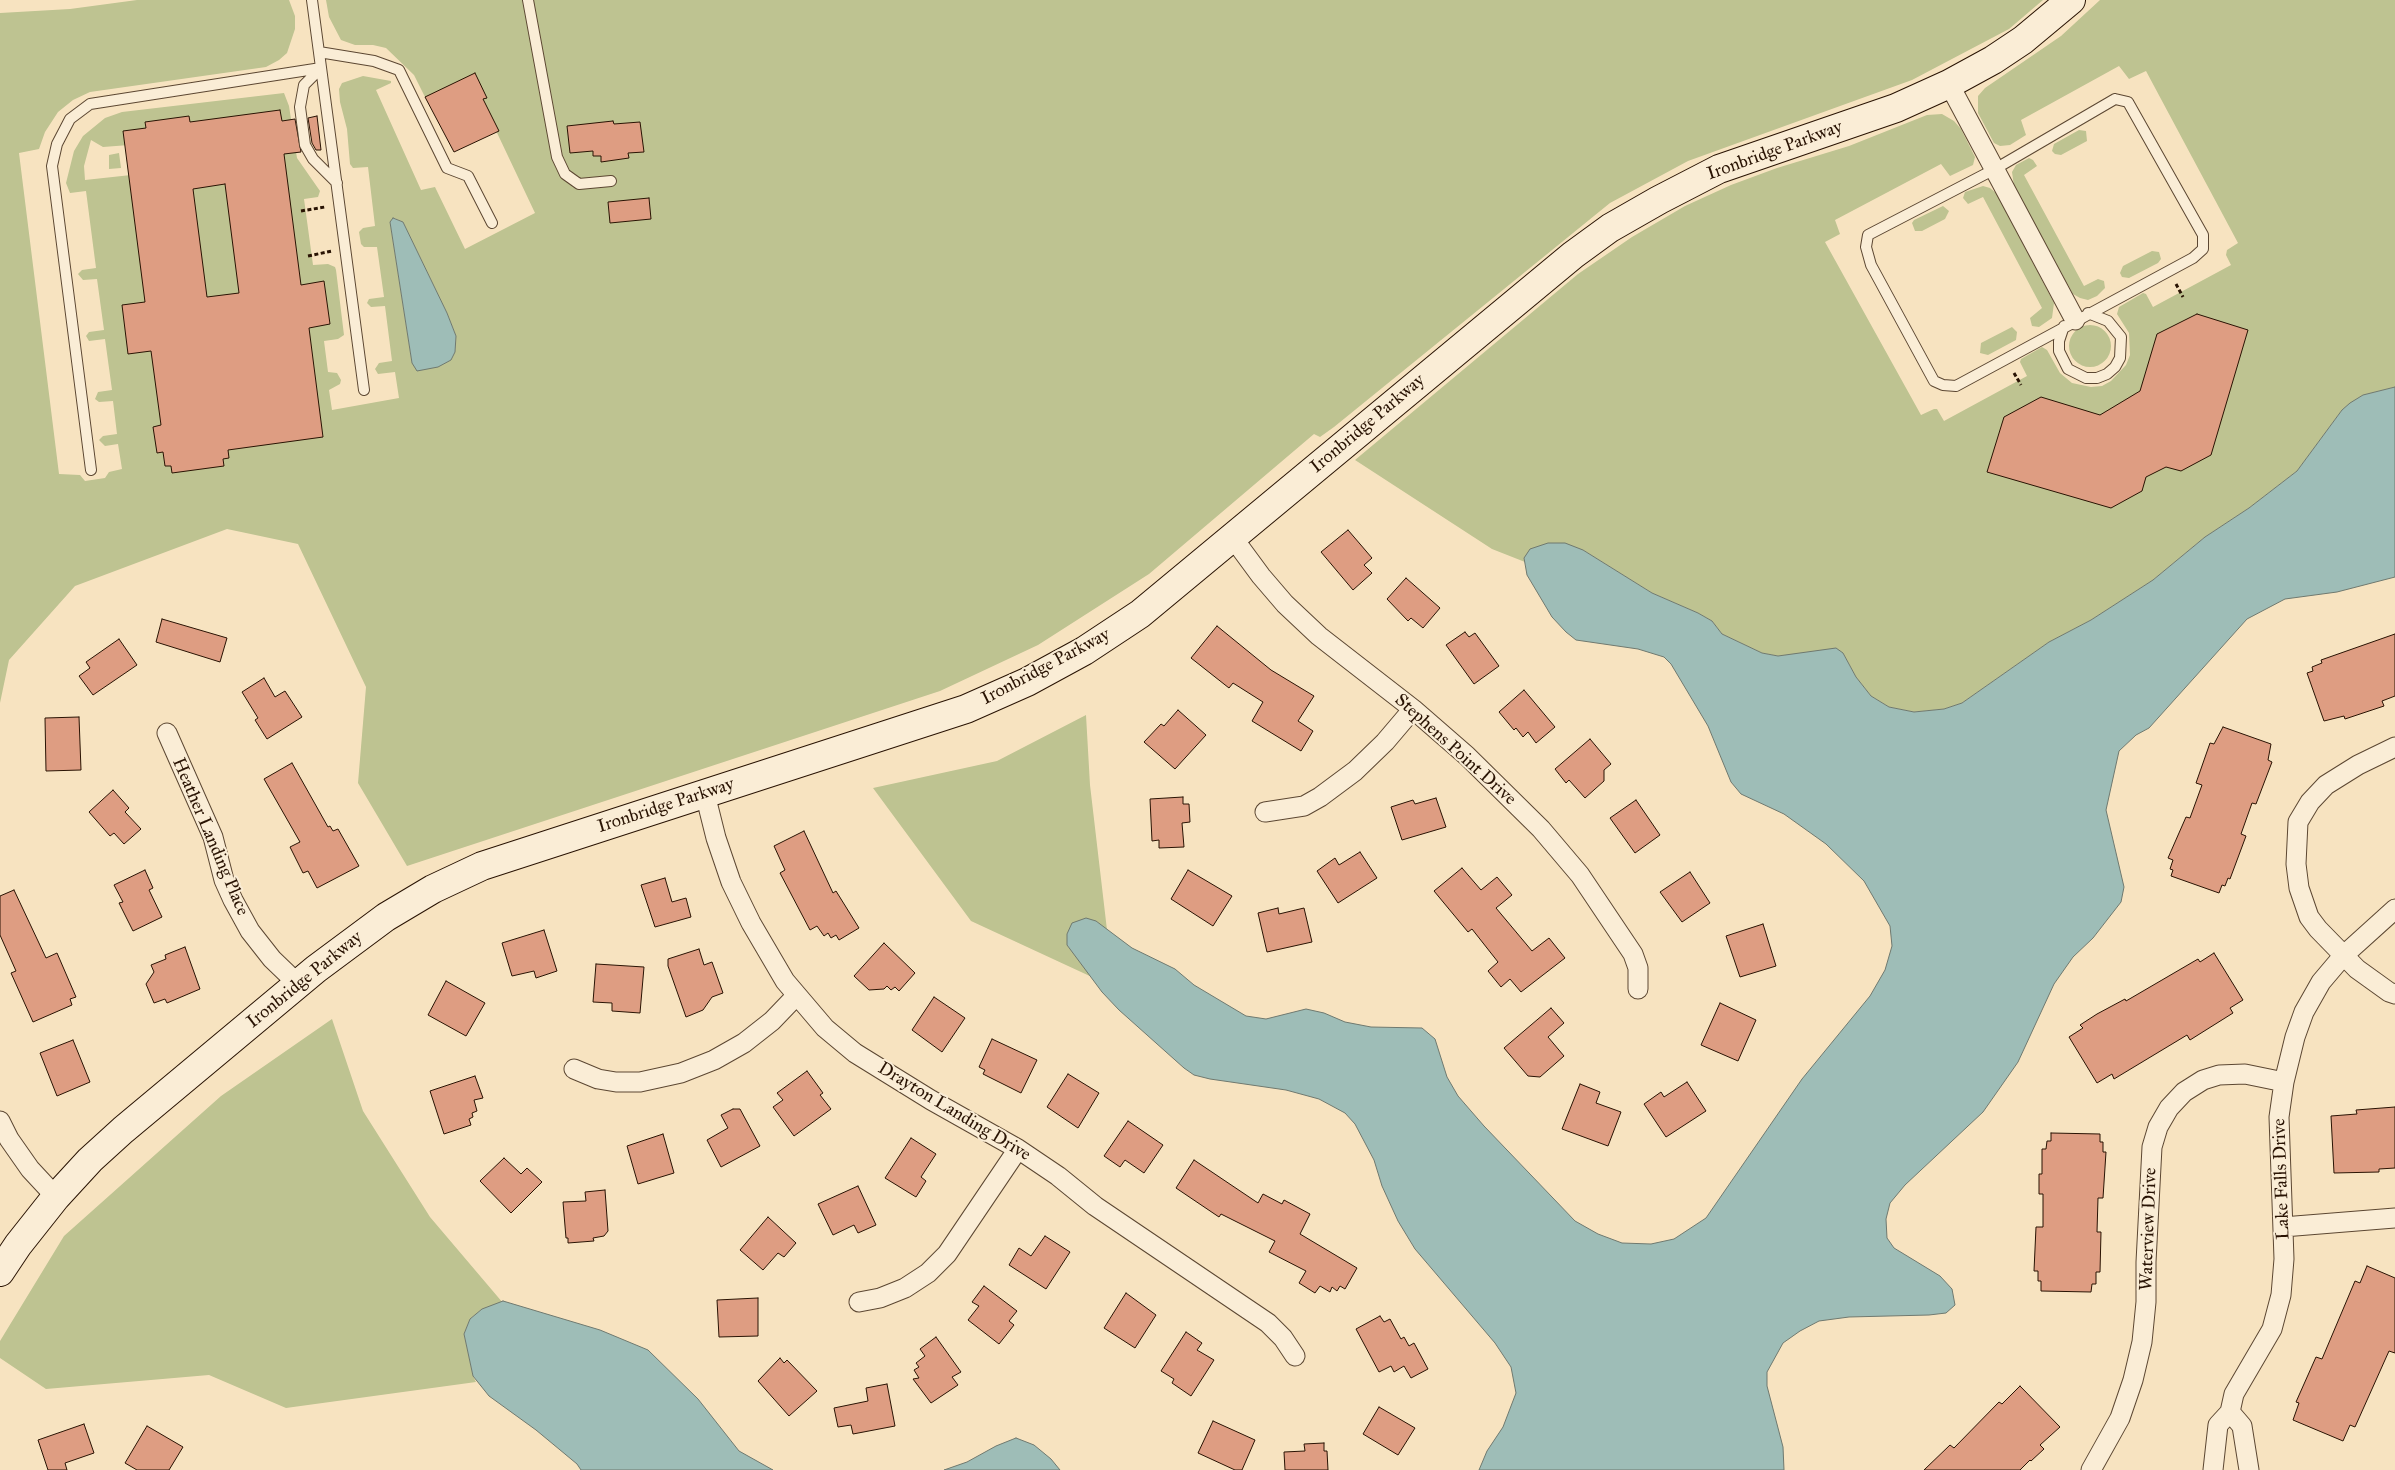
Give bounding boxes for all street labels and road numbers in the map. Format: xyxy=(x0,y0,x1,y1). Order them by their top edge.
street label: Ironbridge Parkway xyxy=(1704,116,1846,186)
street label: Ironbridge Parkway xyxy=(1306,370,1430,478)
street label: Ironbridge Parkway xyxy=(978,624,1114,710)
street label: Stephens Point Drive xyxy=(1390,690,1520,810)
street label: Heather Landing Place xyxy=(167,755,253,919)
street label: Ironbridge Parkway xyxy=(595,774,737,838)
street label: Ironbridge Parkway xyxy=(243,927,367,1033)
street label: Drayton Landing Drive xyxy=(874,1058,1034,1166)
street label: Lake Falls Drive xyxy=(2269,1118,2295,1240)
street label: Waterview Drive xyxy=(2136,1167,2162,1291)

